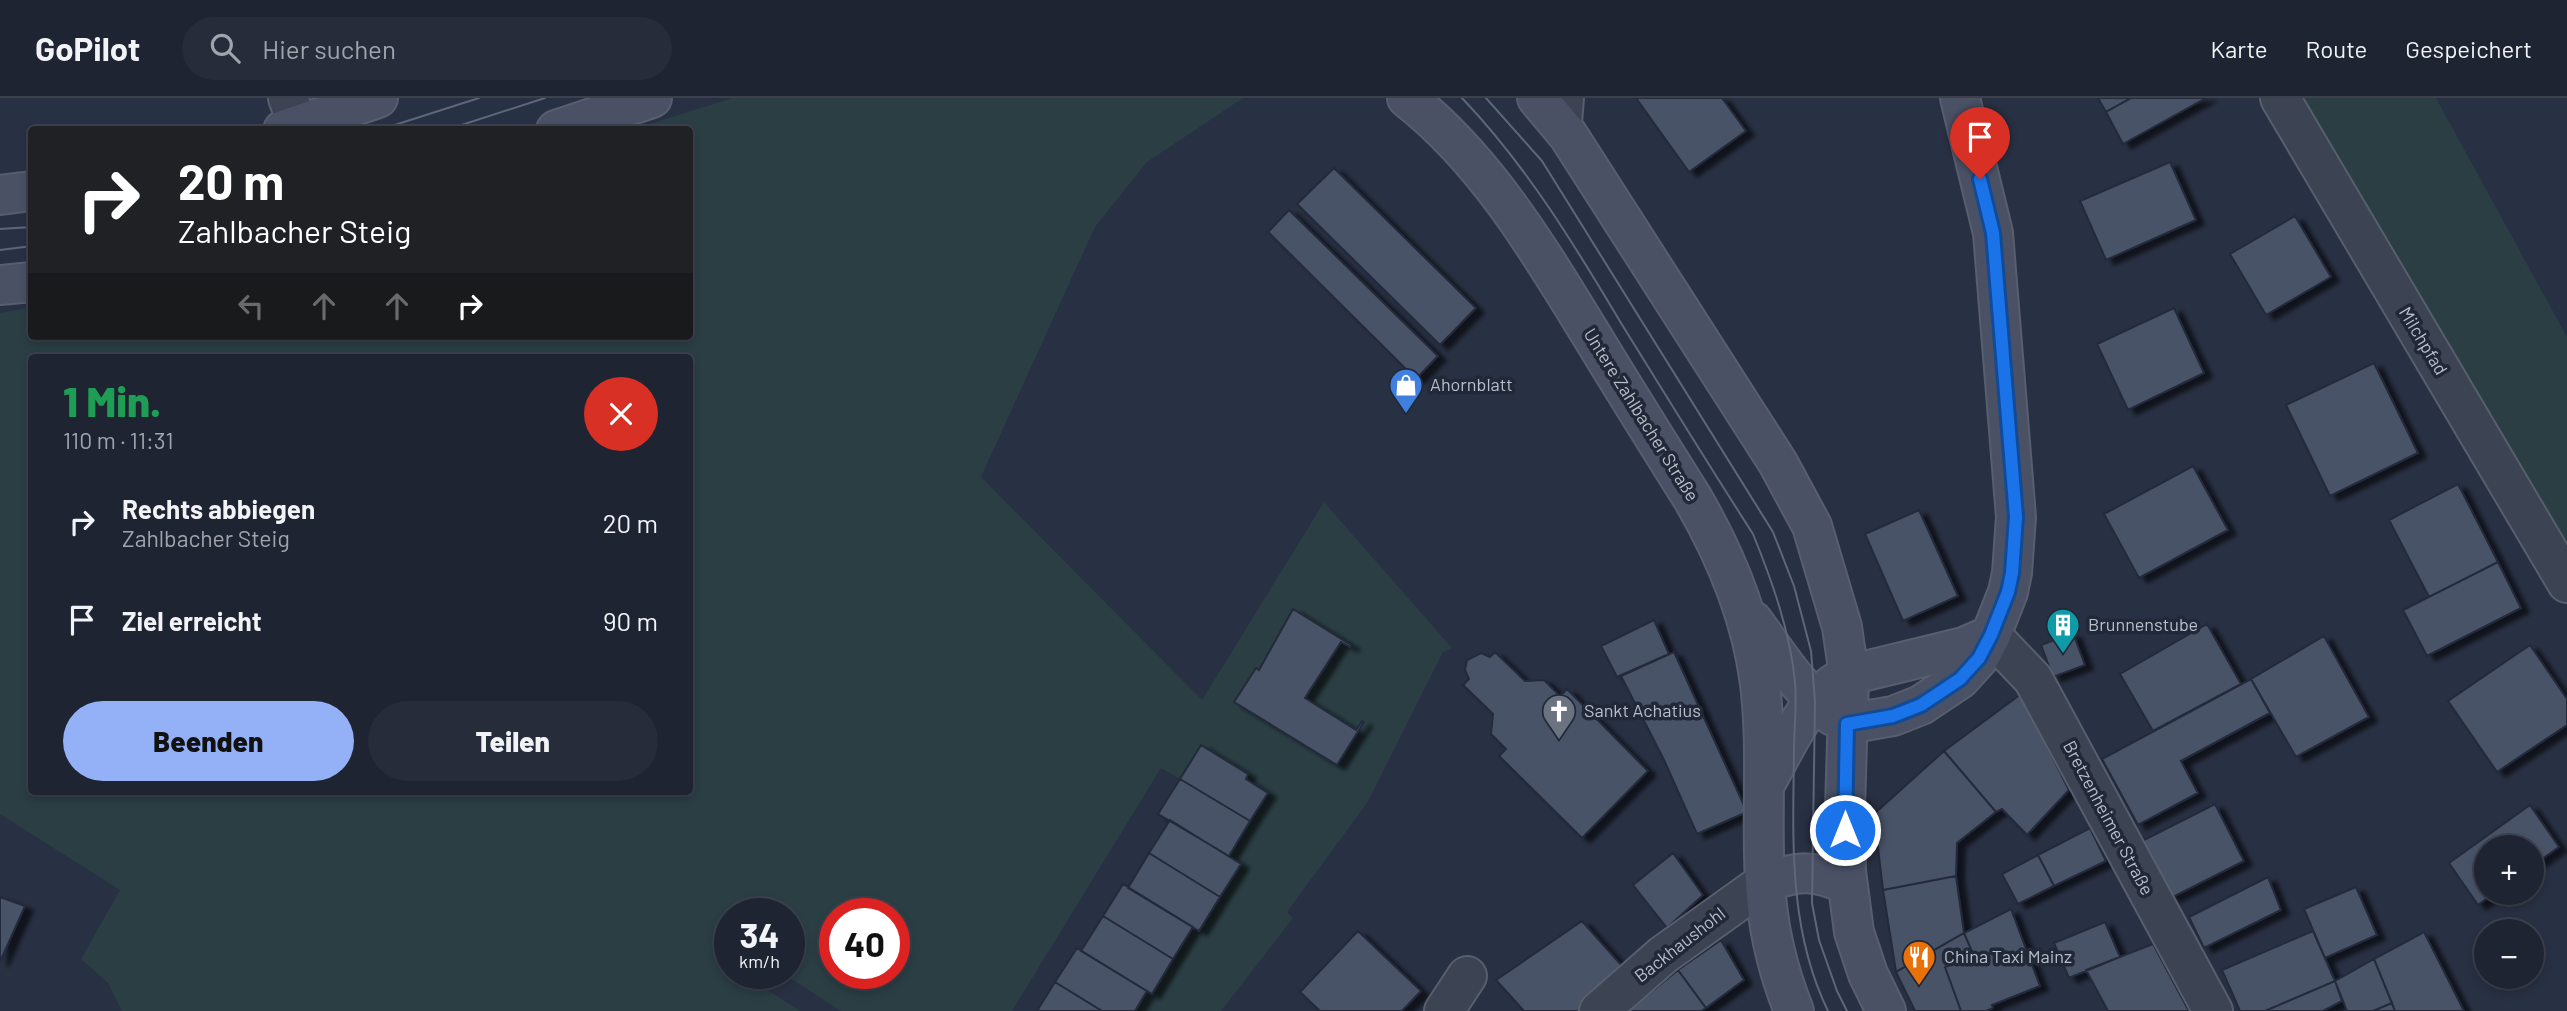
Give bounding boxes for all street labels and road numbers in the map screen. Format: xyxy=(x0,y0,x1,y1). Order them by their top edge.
street label: Milchpfad xyxy=(2395,302,2453,379)
street label: Untere Zahlbacher Straße xyxy=(1580,324,1704,505)
street label: Bretzenheimer Straße xyxy=(2059,737,2159,899)
street label: Backhaushohl xyxy=(1630,902,1729,986)

